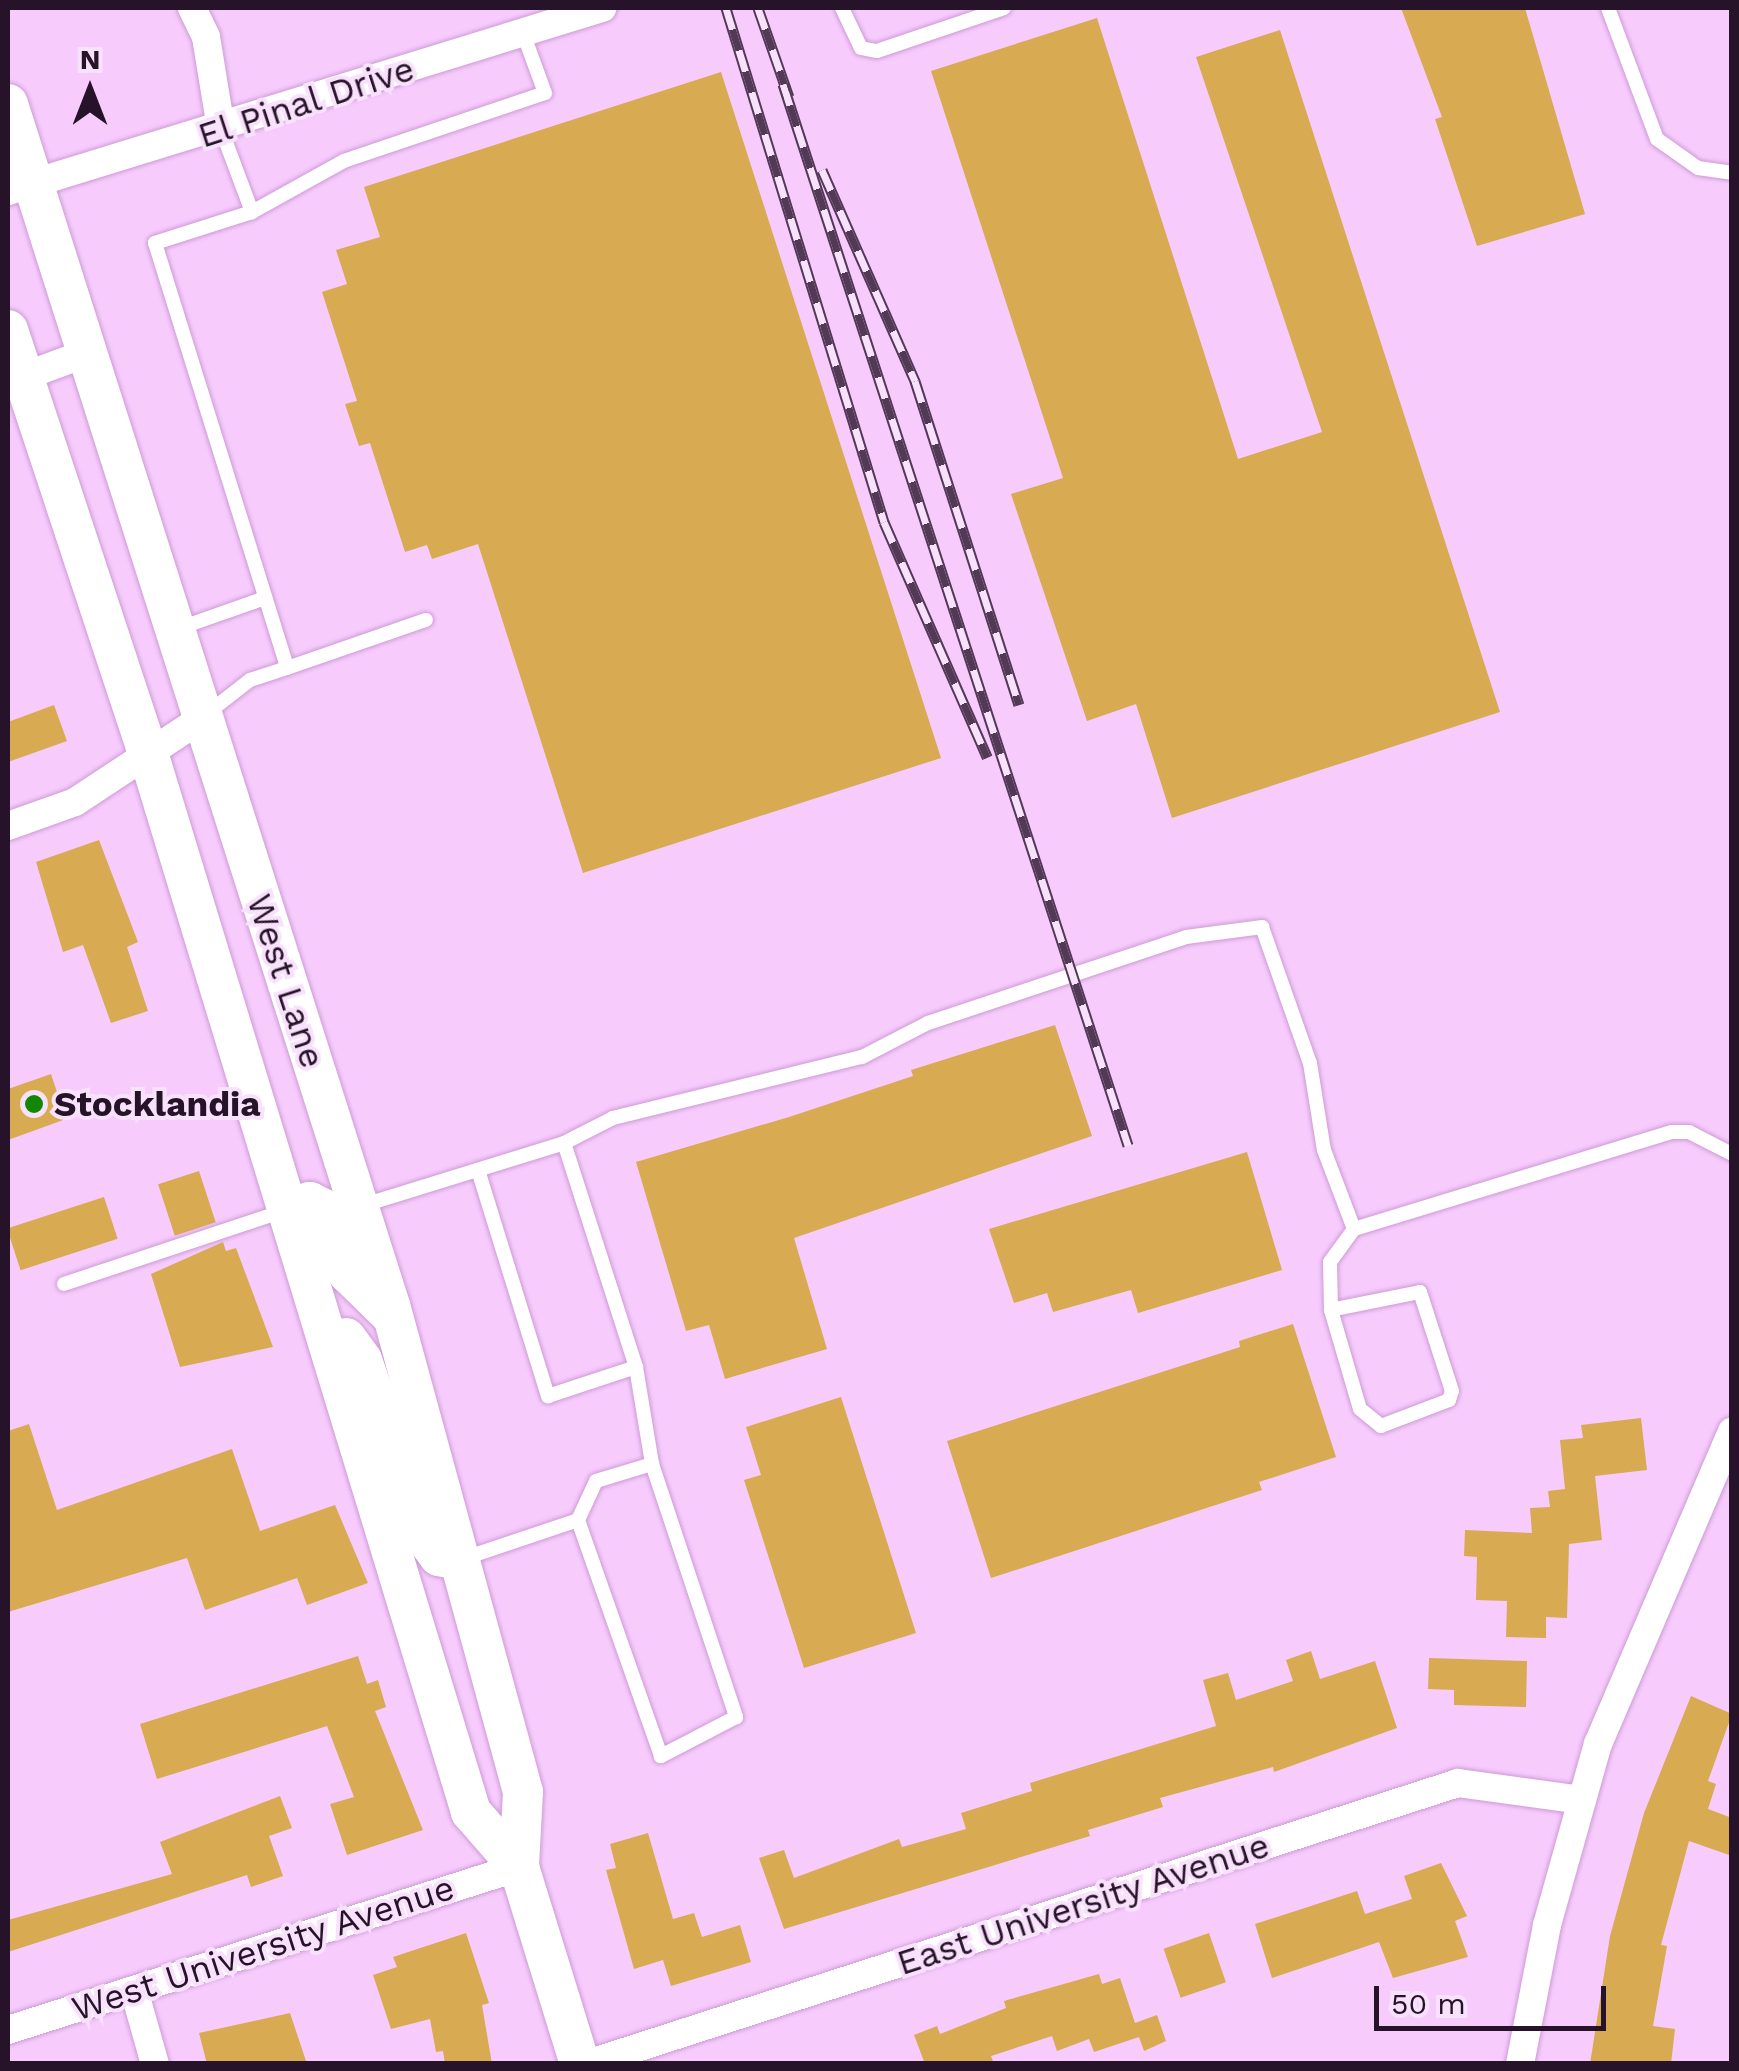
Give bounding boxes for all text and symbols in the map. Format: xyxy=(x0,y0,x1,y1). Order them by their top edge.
north arrow xyxy=(40,40,140,140)
text: N xyxy=(80,43,100,76)
street label: El Pinal Drive xyxy=(192,47,420,157)
street label: West Lane xyxy=(238,889,334,1073)
place label: Stocklandia xyxy=(54,1083,261,1125)
marker: Stocklandia xyxy=(23,1093,45,1115)
street label: East University Avenue xyxy=(891,1824,1275,1984)
street label: West University Avenue xyxy=(66,1866,460,2030)
scale bar xyxy=(1379,1966,1612,2028)
text: 50 m xyxy=(1391,1986,1466,2021)

